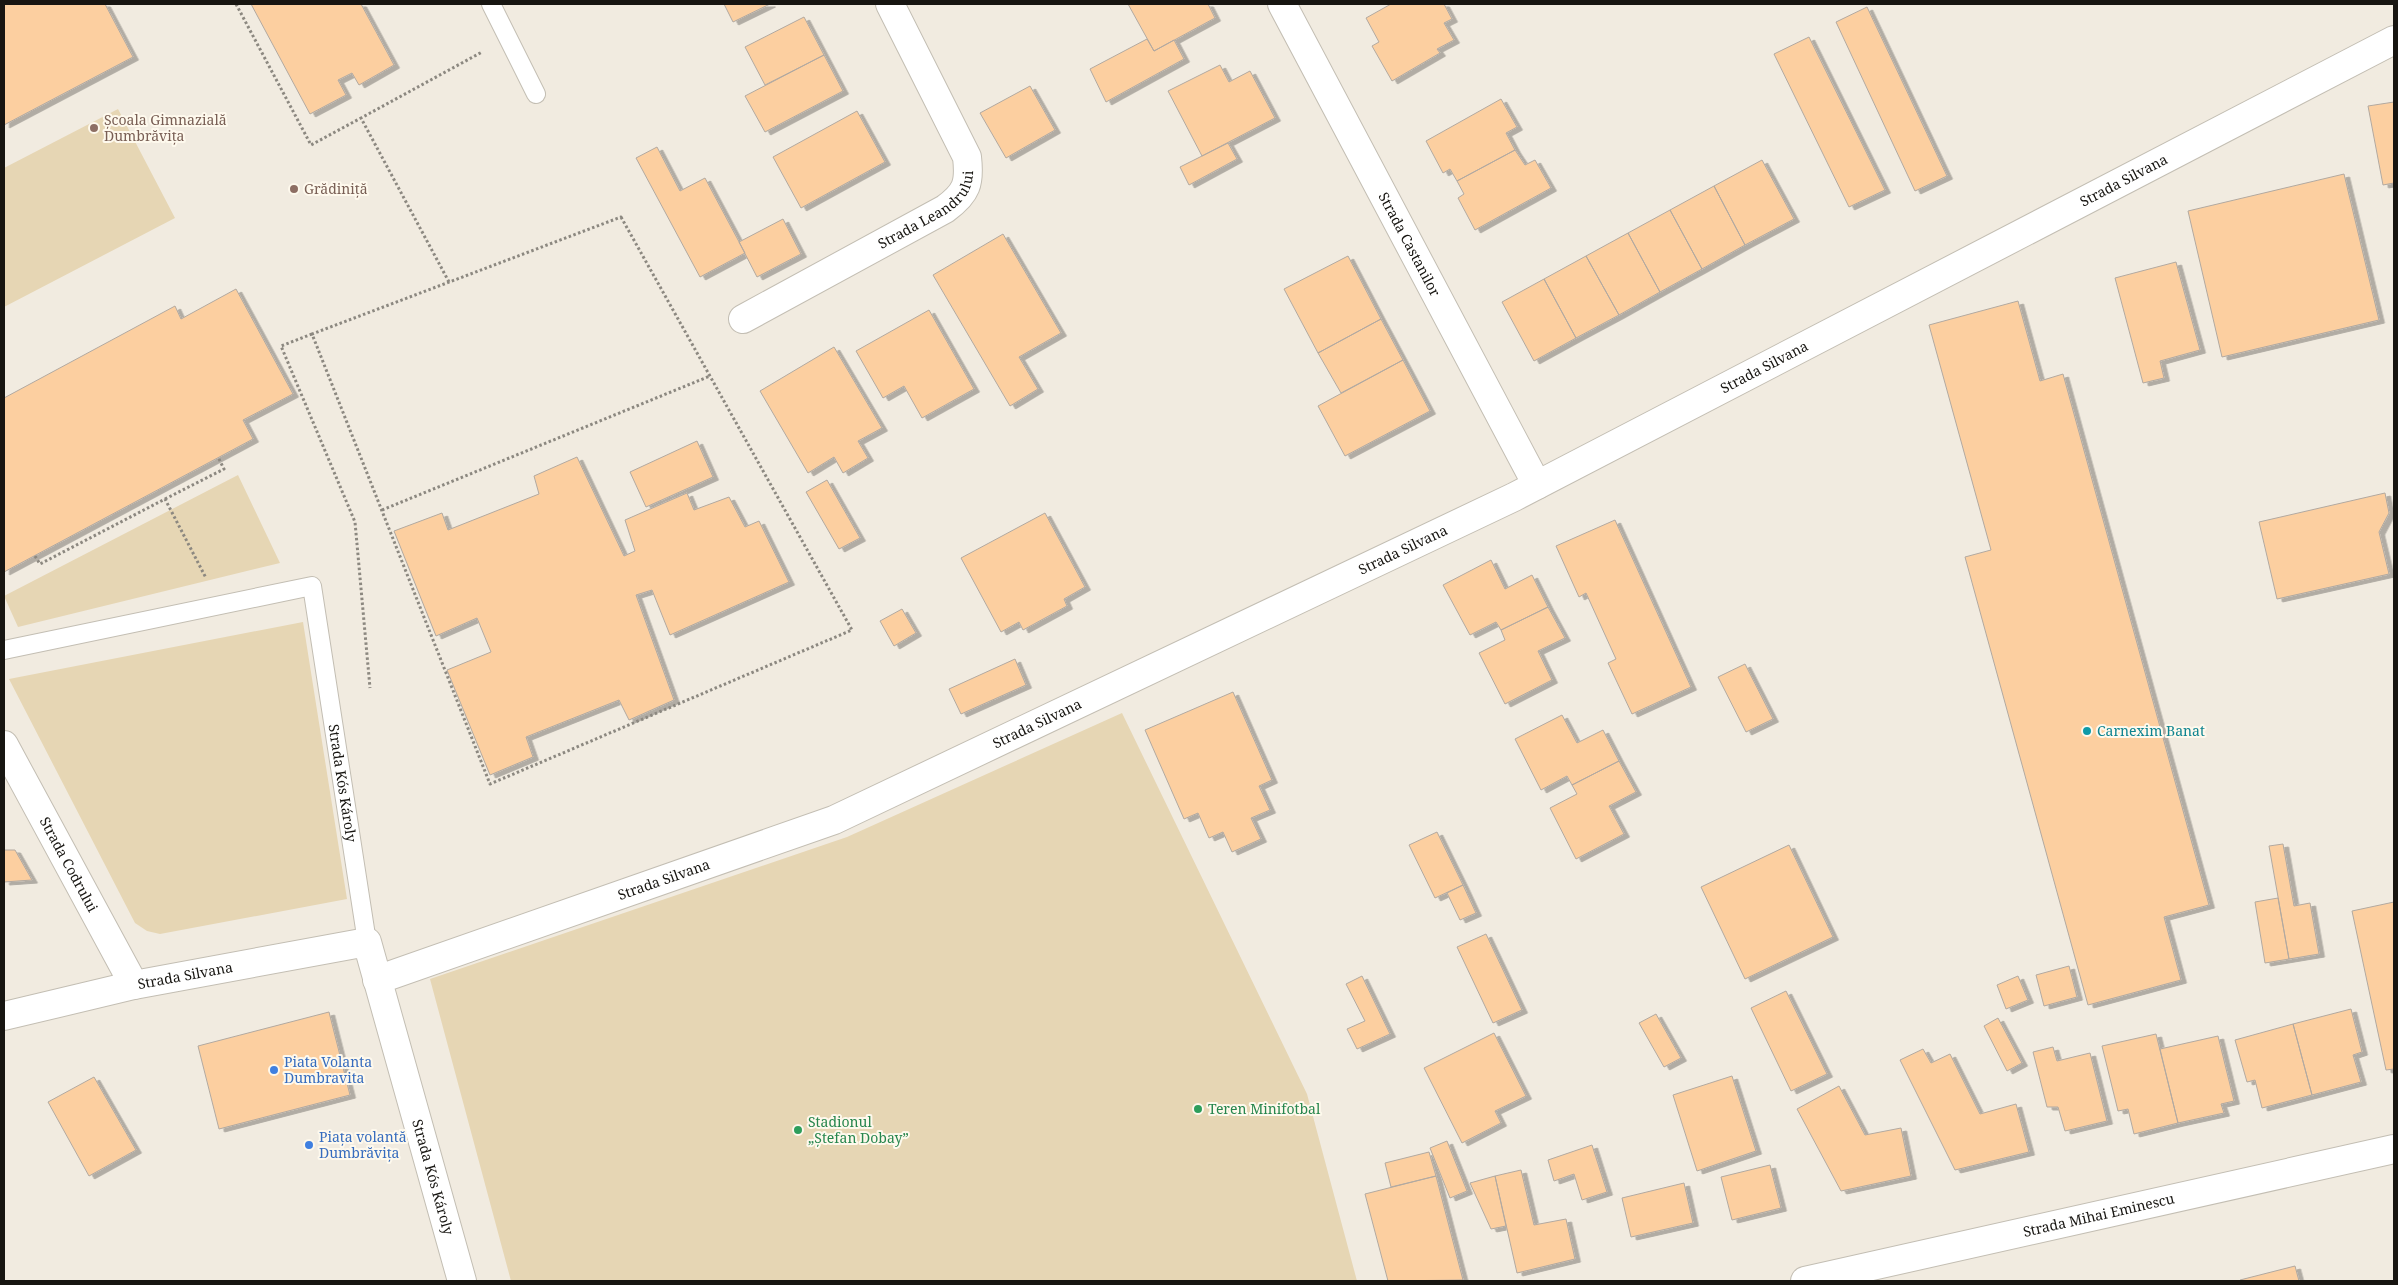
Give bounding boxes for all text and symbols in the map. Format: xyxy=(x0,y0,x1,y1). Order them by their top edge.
place label: Școala Gimnazială Dumbrăvița xyxy=(104,110,227,145)
marker: Școala Gimnazială Dumbrăvița xyxy=(88,122,100,134)
street label: Strada Silvana xyxy=(2076,149,2171,211)
street label: Strada Leandrului xyxy=(874,170,977,253)
place label: Grădiniță xyxy=(304,179,368,198)
marker: Grădiniță xyxy=(288,183,300,195)
street label: Strada Castanilor xyxy=(1374,189,1445,300)
street label: Strada Silvana xyxy=(1717,336,1811,397)
street label: Strada Silvana xyxy=(1355,520,1450,579)
street label: Strada Silvana xyxy=(989,694,1085,752)
place label: Carnexim Banat xyxy=(2097,721,2205,740)
street label: Strada Kós Károly xyxy=(324,723,361,843)
marker: Carnexim Banat xyxy=(2081,725,2093,737)
street label: Strada Codrului xyxy=(36,813,103,916)
street label: Strada Silvana xyxy=(615,854,712,904)
street label: Strada Silvana xyxy=(136,957,234,993)
place label: Piata Volanta Dumbravita xyxy=(284,1052,372,1087)
marker: Piata Volanta Dumbravita xyxy=(268,1064,280,1076)
place label: Teren Minifotbal xyxy=(1208,1099,1321,1118)
marker: Teren Minifotbal xyxy=(1192,1103,1204,1115)
place label: Stadionul „Ștefan Dobay” xyxy=(808,1112,909,1147)
street label: Strada Kós Károly xyxy=(408,1117,459,1237)
marker: Stadionul „Ștefan Dobay” xyxy=(792,1124,804,1136)
place label: Piața volantă Dumbrăvița xyxy=(319,1127,407,1162)
marker: Piața volantă Dumbrăvița xyxy=(303,1139,315,1151)
street label: Strada Mihai Eminescu xyxy=(2021,1188,2176,1241)

